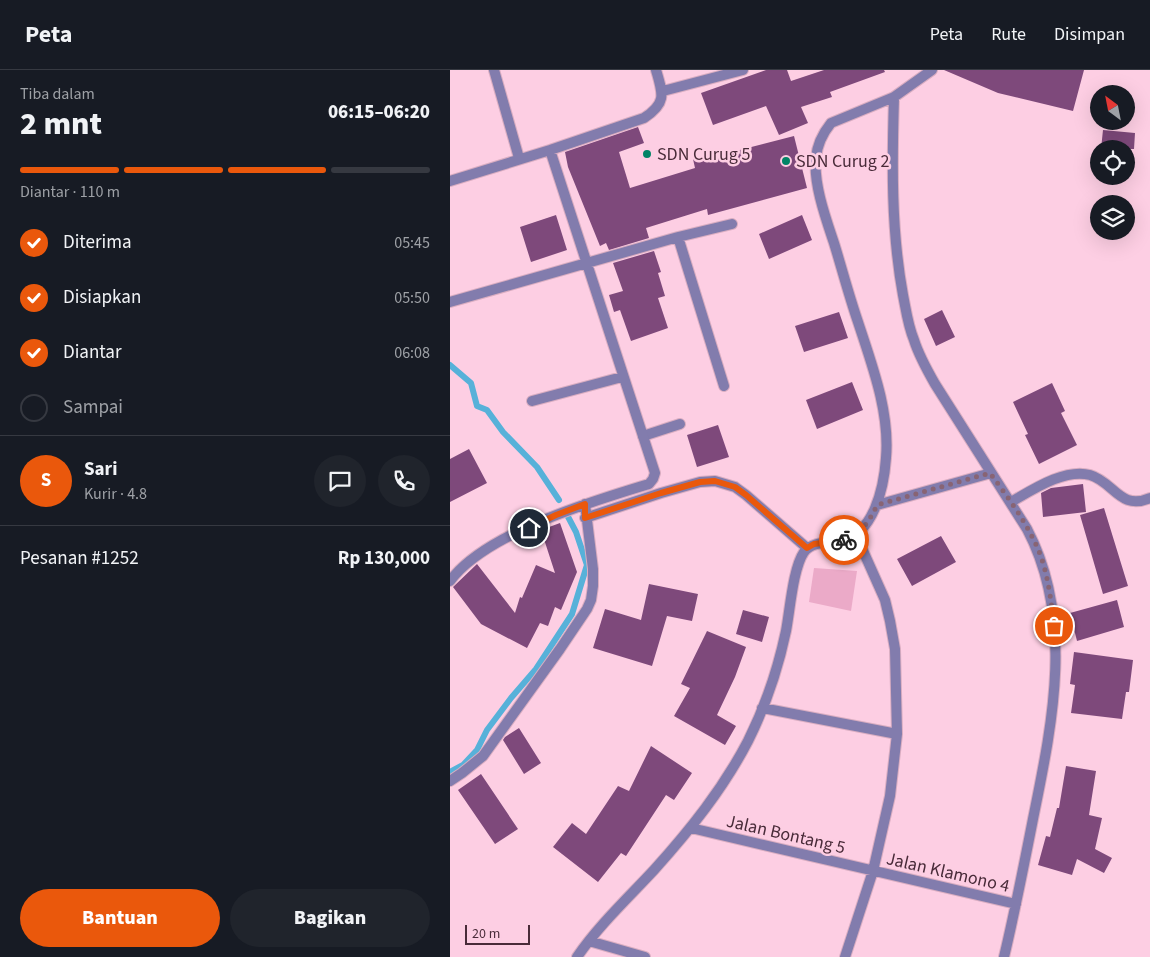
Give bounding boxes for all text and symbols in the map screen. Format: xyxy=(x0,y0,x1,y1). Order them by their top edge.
text: Peta xyxy=(25,17,72,52)
text: Peta xyxy=(930,22,963,47)
text: Rute xyxy=(991,22,1026,47)
text: Disimpan xyxy=(1054,22,1125,47)
text: Tiba dalam xyxy=(20,83,95,105)
north arrow xyxy=(1090,85,1135,130)
map controls xyxy=(1090,85,1135,240)
text: 06:15–06:20 xyxy=(328,99,430,126)
text: 2 mnt xyxy=(20,101,102,147)
button: locate xyxy=(1090,140,1135,185)
place label: SDN Curug 5 xyxy=(657,142,751,167)
marker: SDN Curug 5 xyxy=(641,148,653,160)
place label: SDN Curug 2 xyxy=(796,149,890,174)
marker: SDN Curug 2 xyxy=(780,155,792,167)
text: Diantar · 110 m xyxy=(20,181,120,203)
button: layers xyxy=(1090,195,1135,240)
icon: check xyxy=(20,229,48,257)
text: Diterima xyxy=(63,229,132,256)
text: 05:45 xyxy=(394,232,430,254)
icon: check xyxy=(20,284,48,312)
text: Disiapkan xyxy=(63,284,141,311)
text: 05:50 xyxy=(394,287,430,309)
icon: check xyxy=(20,339,48,367)
text: Diantar xyxy=(63,339,122,366)
text: 06:08 xyxy=(394,342,430,364)
text: Sampai xyxy=(63,394,123,421)
button: chat xyxy=(314,455,366,507)
button: phone xyxy=(378,455,430,507)
text: Sari xyxy=(84,456,117,483)
text: S xyxy=(41,467,51,494)
text: Kurir · 4.8 xyxy=(84,483,147,505)
pin xyxy=(508,507,550,549)
icon: home xyxy=(515,514,543,542)
courier xyxy=(819,515,869,565)
icon: bike xyxy=(830,526,858,554)
text: Pesanan #1252 xyxy=(20,545,139,572)
text: Rp 130,000 xyxy=(338,545,430,572)
pin xyxy=(1033,605,1075,647)
icon: bag xyxy=(1040,612,1068,640)
street label: Jalan Bontang 5 xyxy=(724,809,848,860)
street label: Jalan Klamono 4 xyxy=(884,846,1012,899)
button: Bantuan xyxy=(20,889,220,947)
button: Bagikan xyxy=(230,889,430,947)
scale bar xyxy=(465,922,530,945)
text: 20 m xyxy=(472,924,500,944)

